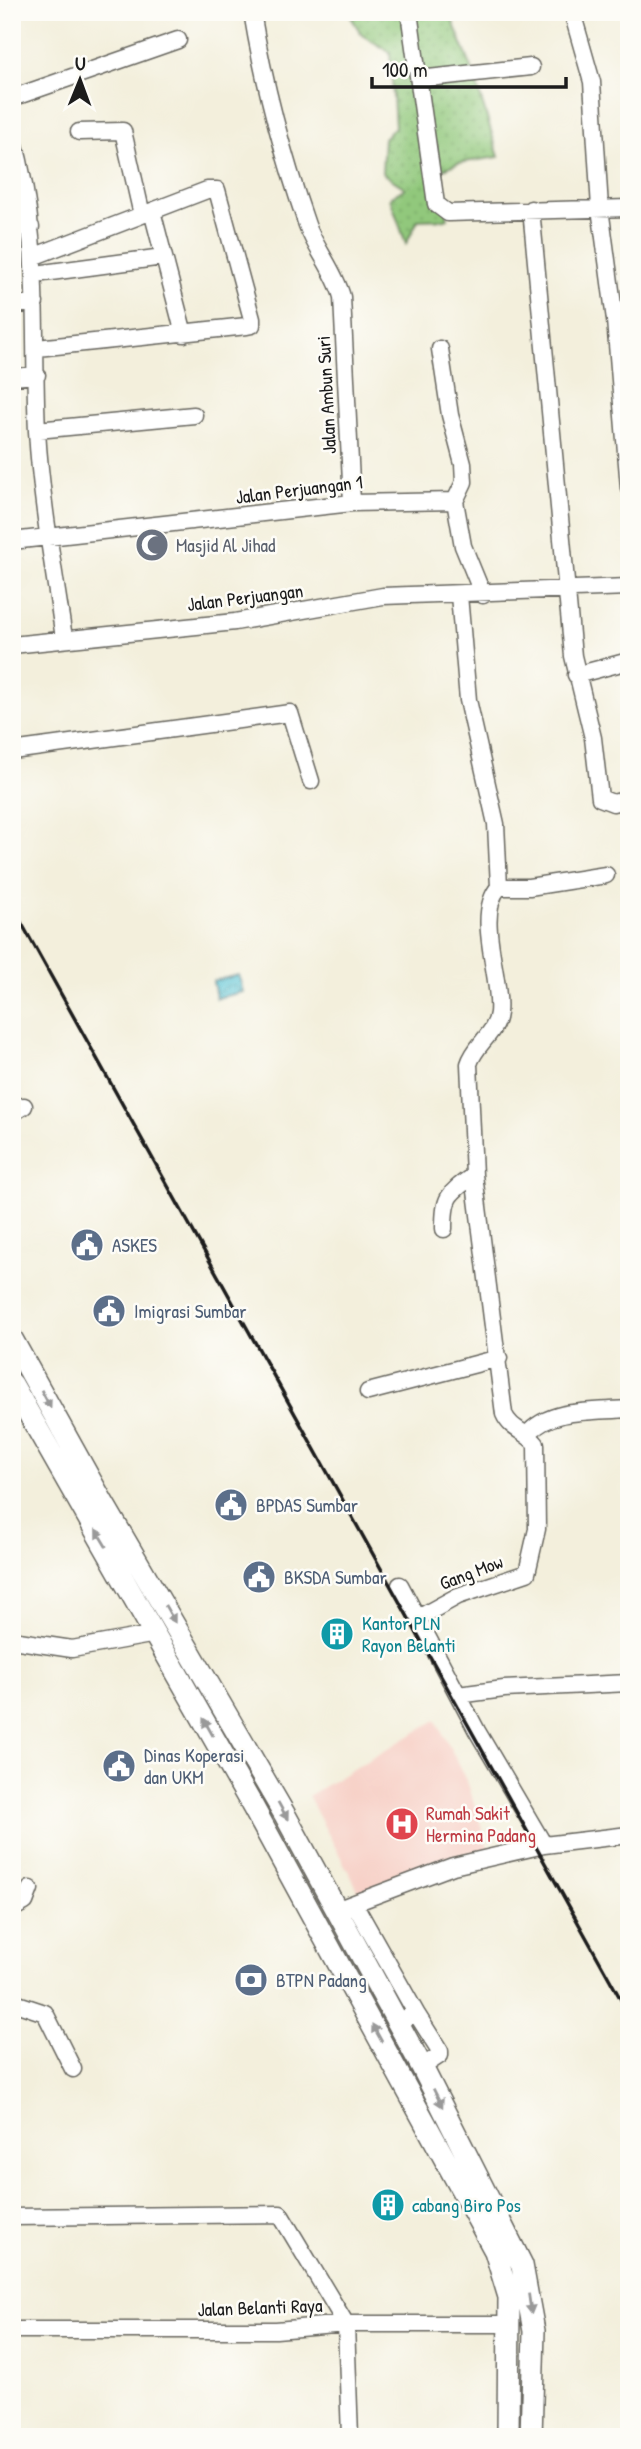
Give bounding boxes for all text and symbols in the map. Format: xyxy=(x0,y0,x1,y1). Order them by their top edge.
north arrow xyxy=(46,46,116,116)
scale bar xyxy=(372,46,566,90)
text: U xyxy=(75,50,86,76)
text: 100 m xyxy=(382,55,428,84)
street label: Jalan Ambun Suri xyxy=(310,335,342,455)
street label: Jalan Perjuangan 1 xyxy=(234,468,364,510)
mosque icon: Masjid Al Jihad xyxy=(133,526,171,564)
place label: Masjid Al Jihad xyxy=(176,532,276,558)
street label: Jalan Perjuangan xyxy=(186,577,304,617)
public building icon: ASKES xyxy=(68,1226,106,1264)
place label: ASKES xyxy=(112,1232,157,1258)
public building icon: Imigrasi Sumbar xyxy=(90,1292,128,1330)
place label: Imigrasi Sumbar xyxy=(134,1298,247,1324)
one-way arrow xyxy=(40,1389,52,1408)
public building icon: BPDAS Sumbar xyxy=(212,1486,250,1524)
place label: BPDAS Sumbar xyxy=(256,1492,359,1518)
one-way arrow xyxy=(94,1528,107,1547)
street label: Gang Mow xyxy=(436,1548,507,1596)
public building icon: BKSDA Sumbar xyxy=(240,1558,278,1596)
place label: BKSDA Sumbar xyxy=(284,1564,387,1590)
one-way arrow xyxy=(164,1604,176,1623)
place label: Kantor PLN Rayon Belanti xyxy=(362,1610,456,1658)
building icon: Kantor PLN Rayon Belanti xyxy=(318,1615,356,1653)
one-way arrow xyxy=(202,1717,214,1736)
place label: Dinas Koperasi dan UKM xyxy=(144,1742,245,1790)
public building icon: Dinas Koperasi dan UKM xyxy=(100,1747,138,1785)
place label: Rumah Sakit Hermina Padang xyxy=(426,1800,536,1848)
one-way arrow xyxy=(277,1801,289,1821)
hospital icon: Rumah Sakit Hermina Padang xyxy=(383,1805,421,1843)
bank icon: BTPN Padang xyxy=(232,1961,270,1999)
place label: BTPN Padang xyxy=(276,1967,367,1993)
one-way arrow xyxy=(371,2023,383,2043)
one-way arrow xyxy=(432,2088,443,2108)
building icon: cabang Biro Pos xyxy=(369,2186,407,2224)
place label: cabang Biro Pos xyxy=(412,2192,521,2218)
street label: Jalan Belanti Raya xyxy=(197,2292,323,2322)
one-way arrow xyxy=(525,2293,536,2315)

